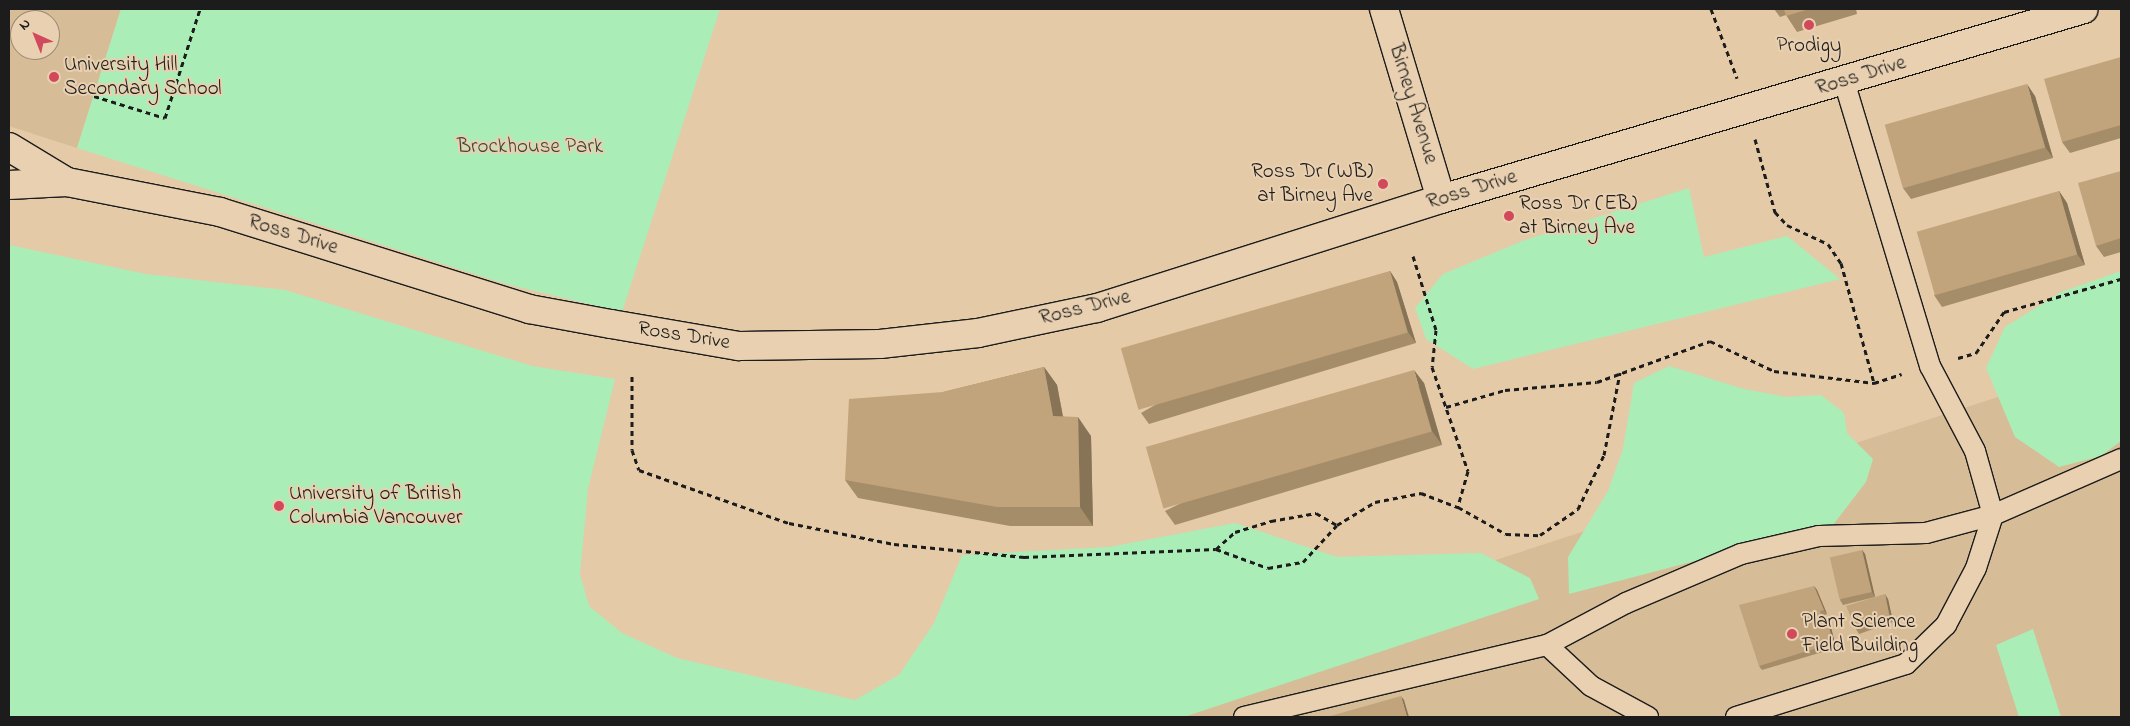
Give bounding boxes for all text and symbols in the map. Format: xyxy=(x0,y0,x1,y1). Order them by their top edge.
north arrow xyxy=(10,10,60,60)
text: N xyxy=(14,14,36,35)
marker: Prodigy xyxy=(1803,19,1815,31)
place label: Prodigy xyxy=(1776,33,1842,59)
street label: Birney Avenue xyxy=(1383,41,1443,167)
street label: Ross Drive xyxy=(1813,50,1909,102)
place label: University Hill Secondary School xyxy=(64,52,222,102)
marker: University Hill Secondary School xyxy=(48,71,60,83)
park label: Brockhouse Park xyxy=(457,134,603,160)
place label: Ross Dr (WB) at Birney Ave xyxy=(1251,159,1373,209)
street label: Ross Drive xyxy=(1424,164,1520,216)
marker: Ross Dr (WB) at Birney Ave xyxy=(1377,178,1389,190)
place label: Ross Dr (EB) at Birney Ave xyxy=(1519,191,1637,241)
street label: Ross Drive xyxy=(245,209,341,261)
marker: Ross Dr (EB) at Birney Ave xyxy=(1503,210,1515,222)
street label: Ross Drive xyxy=(1037,285,1133,331)
street label: Ross Drive xyxy=(636,316,732,356)
place label: University of British Columbia Vancouver xyxy=(289,481,462,531)
marker: University of British Columbia Vancouver xyxy=(273,500,285,512)
place label: Plant Science Field Building xyxy=(1802,609,1918,659)
marker: Plant Science Field Building xyxy=(1786,628,1798,640)

